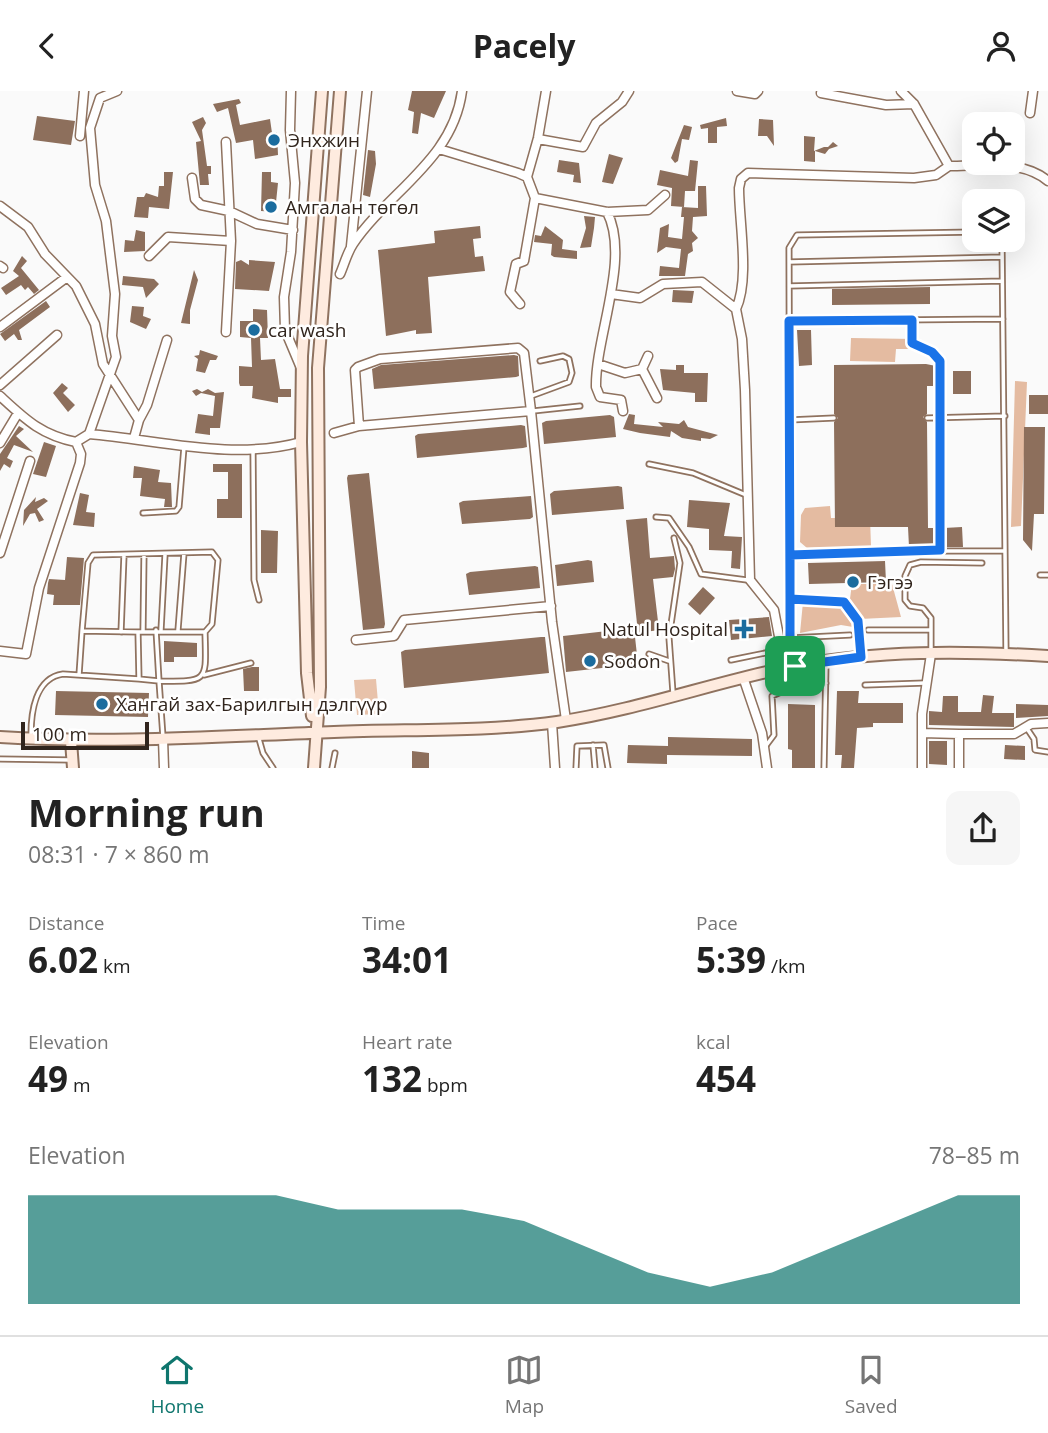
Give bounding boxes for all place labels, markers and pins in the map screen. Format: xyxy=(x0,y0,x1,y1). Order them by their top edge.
place label: Энхжин xyxy=(288,127,360,153)
marker: Энхжин xyxy=(266,132,282,148)
place label: Амгалан төгөл xyxy=(285,194,419,220)
marker: Амгалан төгөл xyxy=(263,199,279,215)
place label: car wash xyxy=(268,317,346,343)
marker: car wash xyxy=(246,322,262,338)
place label: Гэгээ xyxy=(867,569,913,595)
marker: Гэгээ xyxy=(845,574,861,590)
place label: Natul Hospital xyxy=(602,616,728,642)
marker: Natul Hospital xyxy=(734,619,754,639)
pin xyxy=(765,636,825,696)
place label: Sodon xyxy=(604,648,661,674)
marker: Sodon xyxy=(582,653,598,669)
place label: Хангай зах-Барилгын дэлгүүр xyxy=(116,691,388,717)
marker: Хангай зах-Барилгын дэлгүүр xyxy=(94,696,110,712)

